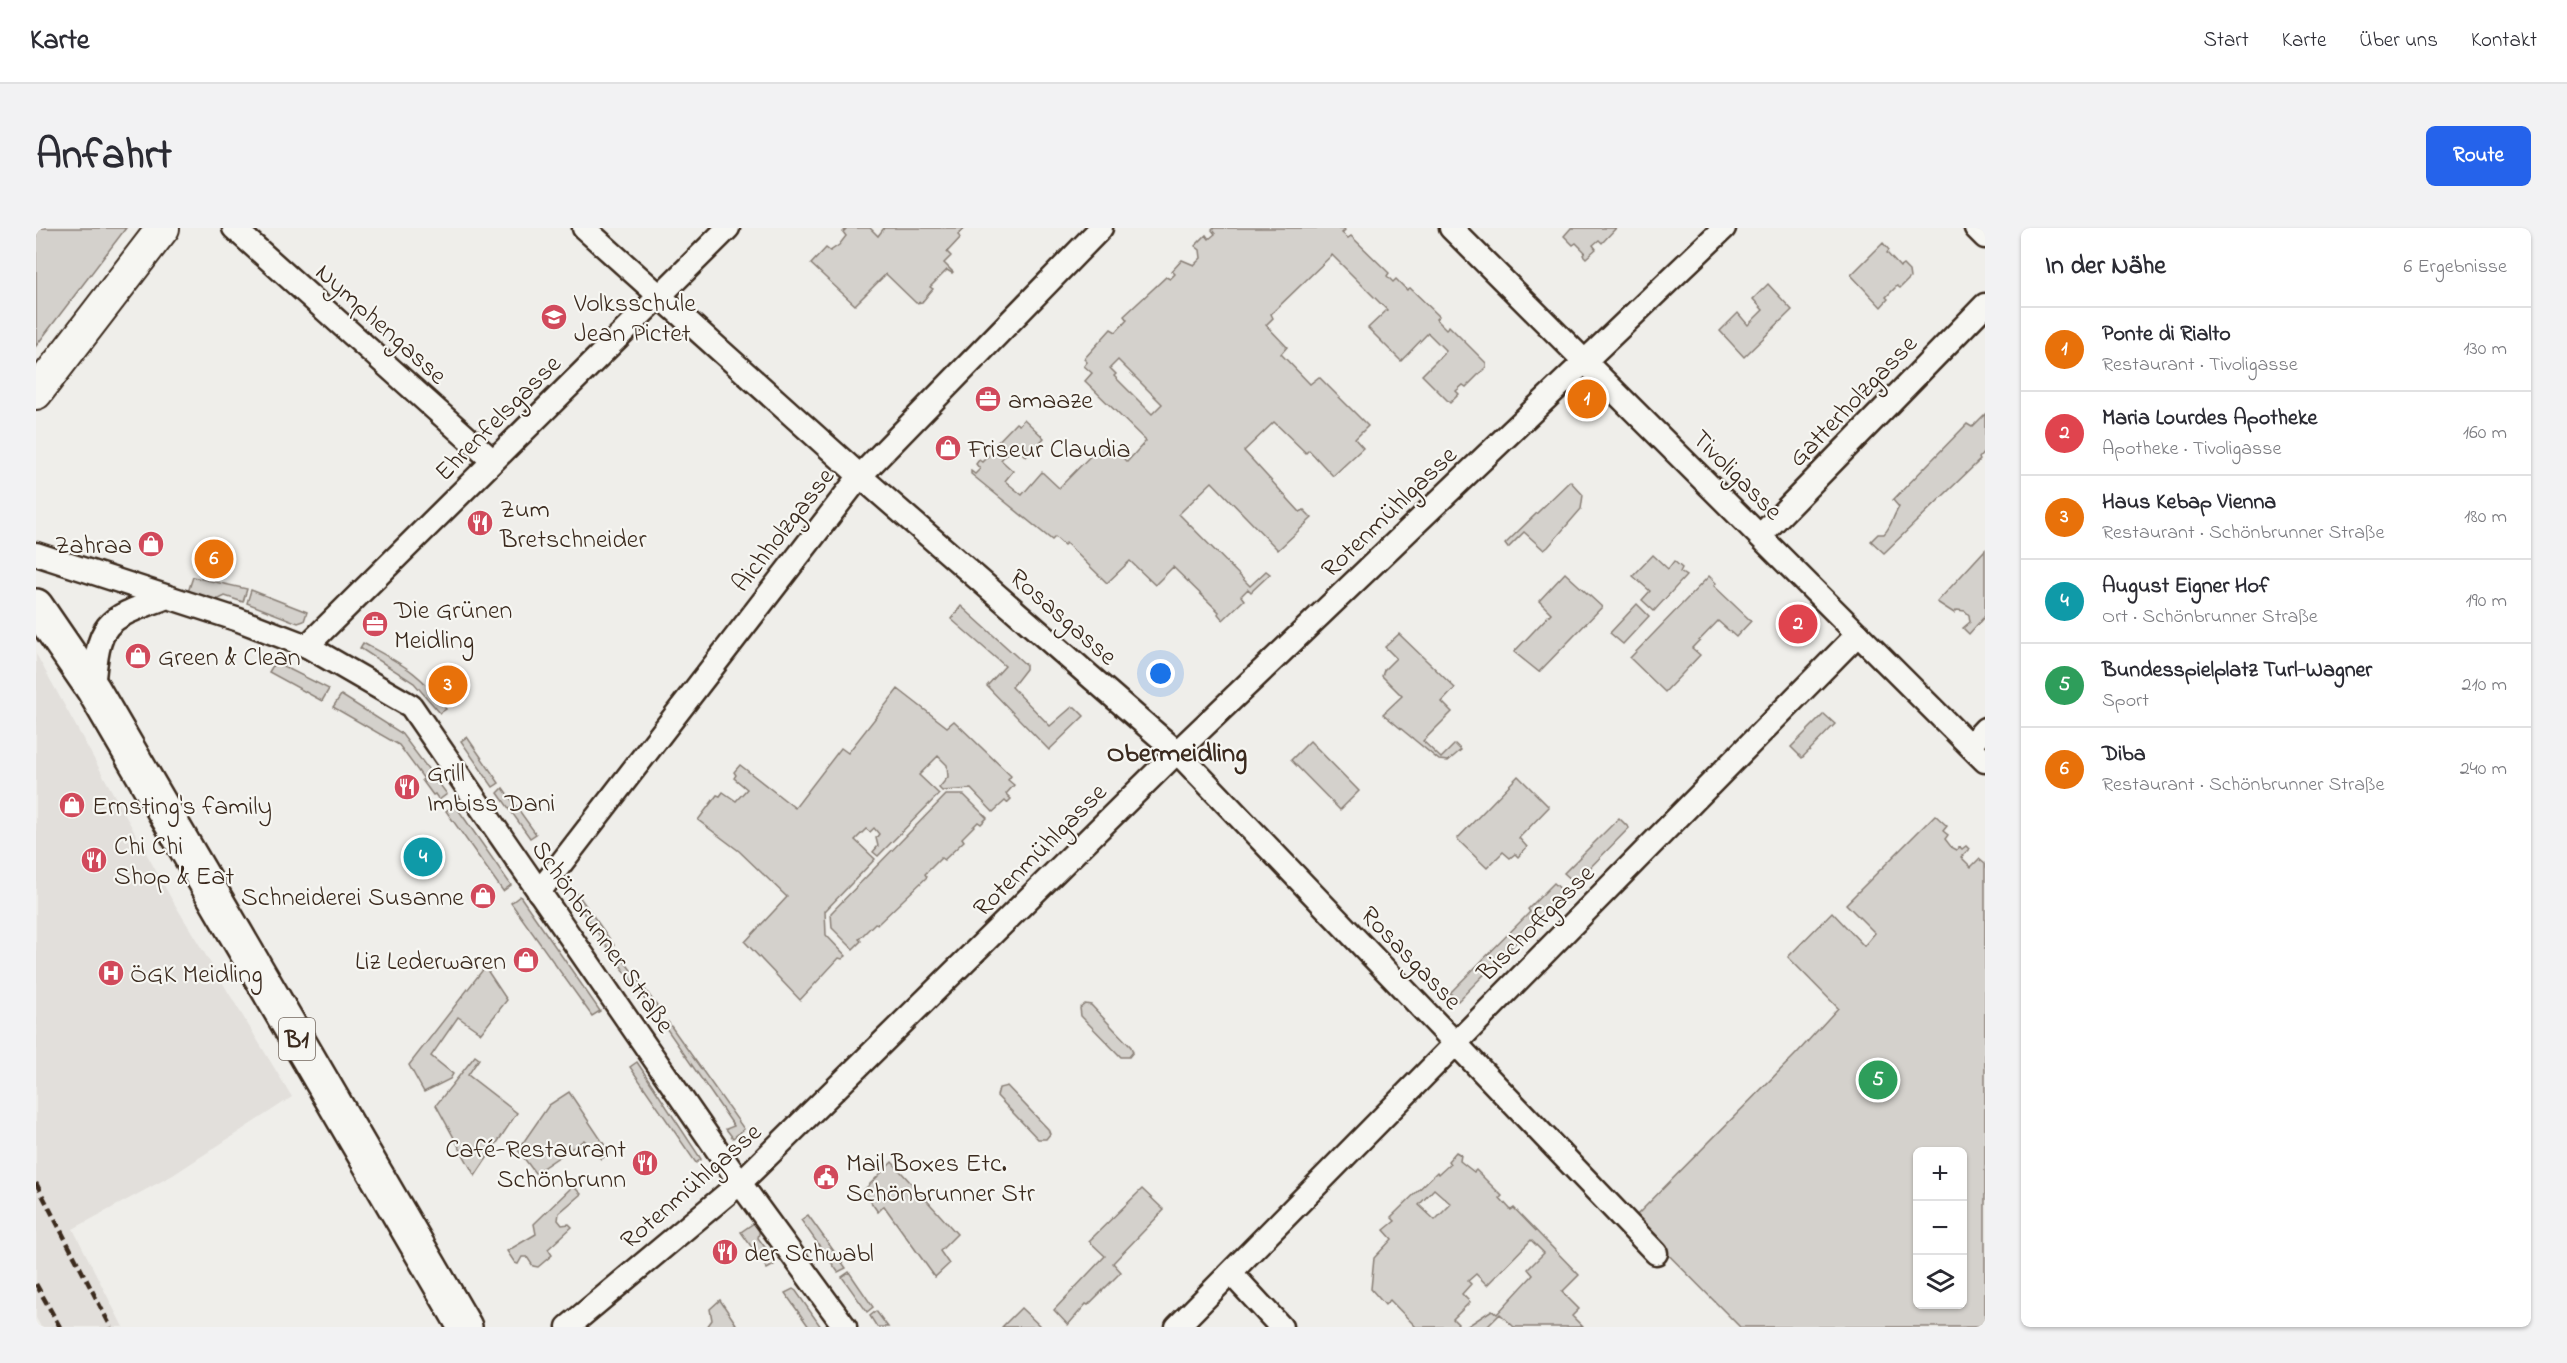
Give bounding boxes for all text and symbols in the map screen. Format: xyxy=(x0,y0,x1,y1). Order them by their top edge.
text: Karte xyxy=(30,21,89,62)
text: Start xyxy=(2203,26,2249,56)
text: Karte xyxy=(2282,26,2326,56)
text: Über uns xyxy=(2359,26,2438,56)
text: Kontakt xyxy=(2471,26,2537,56)
text: Anfahrt xyxy=(36,126,172,187)
button: Route xyxy=(2426,126,2531,186)
text: In der Nähe xyxy=(2045,248,2166,286)
text: 6 Ergebnisse xyxy=(2404,253,2507,282)
street label: Nymphengasse xyxy=(306,255,455,395)
place label: Volksschule Jean Pictet xyxy=(573,286,696,354)
school or university icon: Volksschule Jean Pictet xyxy=(539,302,569,332)
text: Ponte di Rialto xyxy=(2102,319,2231,351)
street label: Gatterholzgasse xyxy=(1781,327,1928,477)
text: 1 xyxy=(2061,335,2068,364)
text: 130 m xyxy=(2463,335,2507,364)
street label: Ehrenfelsgasse xyxy=(427,347,571,491)
text: Restaurant · Tivoligasse xyxy=(2102,351,2298,380)
pin: 1 xyxy=(1568,376,1606,422)
place label: amaaze xyxy=(1008,383,1093,421)
office icon: amaaze xyxy=(973,384,1003,414)
text: Maria Lourdes Apotheke xyxy=(2102,403,2317,435)
text: 2 xyxy=(2060,419,2069,448)
text: 160 m xyxy=(2463,419,2507,448)
street label: Tivoligasse xyxy=(1682,422,1790,531)
place label: Friseur Claudia xyxy=(967,432,1131,470)
shop icon: Friseur Claudia xyxy=(933,433,963,463)
text: Apotheke · Tivoligasse xyxy=(2102,435,2281,464)
street label: Rotenmühlgasse xyxy=(1313,438,1467,588)
street label: Aichholzgasse xyxy=(724,460,845,601)
text: Haus Kebap Vienna xyxy=(2102,487,2276,519)
place label: Zum Bretschneider xyxy=(499,492,647,560)
text: 3 xyxy=(2060,503,2069,532)
text: 180 m xyxy=(2464,503,2507,532)
restaurant icon: Zum Bretschneider xyxy=(465,508,495,538)
text: Restaurant · Schönbrunner Straße xyxy=(2102,519,2384,548)
place label: Zahraa xyxy=(55,528,132,566)
shop icon: Zahraa xyxy=(136,529,166,559)
pin: 6 xyxy=(194,536,234,582)
street label: Rosasgasse xyxy=(1000,561,1125,676)
text: August Eigner Hof xyxy=(2102,571,2269,603)
text: 4 xyxy=(2060,587,2069,616)
text: 190 m xyxy=(2465,587,2507,616)
place label: Die Grünen Meidling xyxy=(393,593,512,661)
pin: 2 xyxy=(1778,602,1818,646)
text: Ort · Schönbrunner Straße xyxy=(2102,603,2318,632)
office icon: Die Grünen Meidling xyxy=(360,609,390,639)
place label: Green & Clean xyxy=(158,640,301,678)
shop icon: Green & Clean xyxy=(123,641,153,671)
text: Bundesspielplatz Turl-Wagner xyxy=(2102,655,2372,687)
your location xyxy=(1146,659,1175,688)
pin: 3 xyxy=(428,662,468,708)
text: 5 xyxy=(2059,671,2070,700)
text: 210 m xyxy=(2462,671,2507,700)
text: Sport xyxy=(2102,687,2149,716)
district label: Obermeidling xyxy=(1107,735,1247,775)
text: Diba xyxy=(2102,739,2146,771)
text: 6 xyxy=(2060,755,2069,784)
text: 240 m xyxy=(2460,755,2507,784)
place label: Grill Imbiss Dani xyxy=(427,756,555,824)
text: Restaurant · Schönbrunner Straße xyxy=(2102,771,2384,800)
restaurant icon: Grill Imbiss Dani xyxy=(392,772,422,802)
street label: Rotenmühlgasse xyxy=(965,775,1117,927)
place label: Ernsting's family xyxy=(92,789,272,827)
shop icon: Ernsting's family xyxy=(57,790,87,820)
place label: Chi Chi Shop & Eat xyxy=(114,829,234,897)
street label: Schönbrunner Straße xyxy=(521,833,683,1042)
pin: 4 xyxy=(404,834,442,880)
restaurant icon: Chi Chi Shop & Eat xyxy=(79,845,109,875)
street label: Bischoffgasse xyxy=(1469,856,1605,992)
place label: Schneiderei Susanne xyxy=(241,880,464,918)
shop icon: Schneiderei Susanne xyxy=(468,881,498,911)
street label: Rosasgasse xyxy=(1350,898,1470,1020)
place label: Liz Lederwaren xyxy=(355,944,506,982)
shop icon: Liz Lederwaren xyxy=(511,945,541,975)
place label: ÖGK Meidling xyxy=(130,957,263,995)
hospital icon: ÖGK Meidling xyxy=(96,958,126,988)
road number: B1 xyxy=(279,1018,315,1060)
pin: 5 xyxy=(1858,1058,1898,1102)
street label: Rotenmühlgasse xyxy=(613,1115,771,1260)
place label: Café-Restaurant Schönbrunn xyxy=(445,1132,626,1200)
place label: Mail Boxes Etc. Schönbrunner Str xyxy=(846,1146,1036,1214)
map controls xyxy=(1913,1147,1967,1309)
button: + xyxy=(1913,1147,1967,1201)
restaurant icon: Café-Restaurant Schönbrunn xyxy=(630,1148,660,1178)
public building icon: Mail Boxes Etc. Schönbrunner Str xyxy=(811,1162,841,1192)
button: − xyxy=(1913,1201,1967,1255)
place label: der Schwabl xyxy=(744,1236,874,1274)
restaurant icon: der Schwabl xyxy=(710,1237,740,1267)
button: layers xyxy=(1913,1255,1967,1309)

